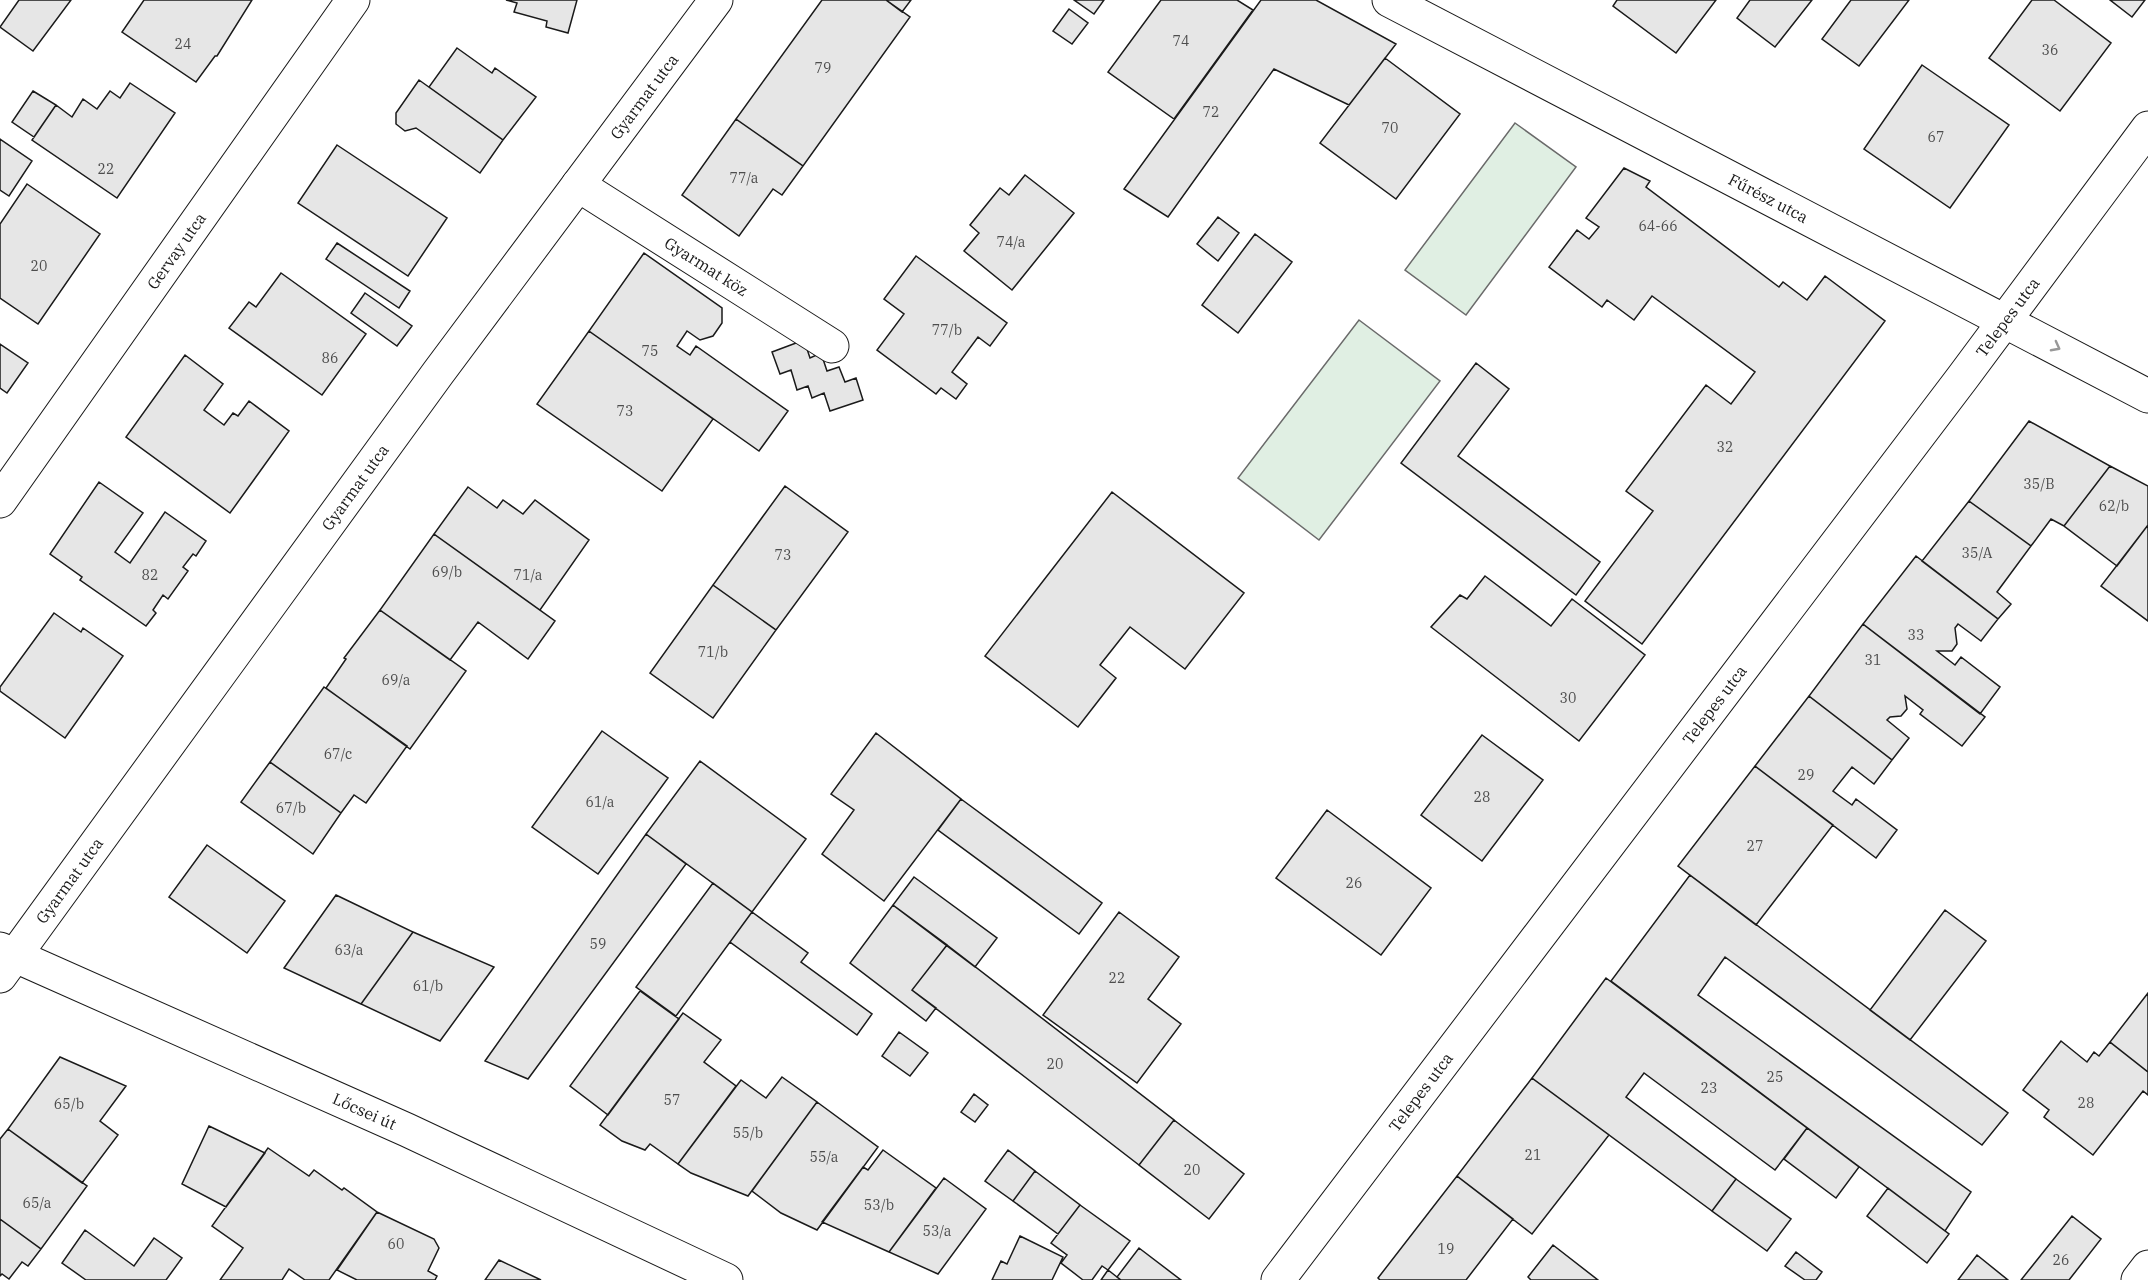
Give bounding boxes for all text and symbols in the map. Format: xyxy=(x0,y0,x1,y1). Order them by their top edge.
house number: 74 xyxy=(1173,32,1189,50)
house number: 24 xyxy=(175,35,191,53)
house number: 36 xyxy=(2042,41,2058,59)
street label: Gyarmat utca xyxy=(606,50,682,143)
house number: 79 xyxy=(815,59,831,77)
house number: 72 xyxy=(1203,103,1219,121)
house number: 70 xyxy=(1382,119,1398,137)
house number: 67 xyxy=(1928,128,1944,146)
house number: 22 xyxy=(98,160,114,178)
house number: 77/a xyxy=(730,169,759,187)
street label: Fűrész utca xyxy=(1725,169,1812,227)
street label: Gervay utca xyxy=(142,208,210,293)
house number: 64-66 xyxy=(1638,217,1678,235)
street label: Gyarmat köz xyxy=(661,232,752,300)
house number: 74/a xyxy=(997,233,1026,251)
house number: 20 xyxy=(31,257,47,275)
street label: Telepes utca xyxy=(1971,273,2044,361)
house number: 77/b xyxy=(932,321,962,339)
one-way arrow xyxy=(2049,340,2060,351)
house number: 75 xyxy=(642,342,658,360)
house number: 86 xyxy=(322,349,338,367)
house number: 73 xyxy=(617,402,633,420)
house number: 32 xyxy=(1717,438,1733,456)
street label: Gyarmat utca xyxy=(317,440,393,534)
house number: 35/B xyxy=(2023,475,2055,493)
house number: 62/b xyxy=(2099,497,2129,515)
house number: 35/A xyxy=(1962,544,1993,562)
house number: 73 xyxy=(775,546,791,564)
house number: 69/b xyxy=(432,563,462,581)
house number: 82 xyxy=(142,566,158,584)
house number: 71/a xyxy=(514,566,543,584)
house number: 33 xyxy=(1908,626,1924,644)
house number: 71/b xyxy=(698,643,728,661)
house number: 31 xyxy=(1865,651,1881,669)
street label: Telepes utca xyxy=(1678,661,1751,748)
house number: 69/a xyxy=(382,671,411,689)
house number: 30 xyxy=(1560,689,1576,707)
house number: 67/c xyxy=(324,745,352,763)
house number: 29 xyxy=(1798,766,1814,784)
house number: 28 xyxy=(1474,788,1490,806)
house number: 61/a xyxy=(586,793,615,811)
house number: 67/b xyxy=(276,799,306,817)
street label: Gyarmat utca xyxy=(31,833,107,927)
house number: 27 xyxy=(1747,837,1763,855)
house number: 26 xyxy=(1346,874,1362,892)
house number: 59 xyxy=(590,935,606,953)
house number: 63/a xyxy=(335,941,364,959)
house number: 22 xyxy=(1109,969,1125,987)
house number: 61/b xyxy=(413,977,443,995)
street label: Telepes utca xyxy=(1384,1048,1457,1136)
house number: 20 xyxy=(1047,1055,1063,1073)
house number: 25 xyxy=(1767,1068,1783,1086)
house number: 23 xyxy=(1701,1079,1717,1097)
street label: Lőcsei út xyxy=(330,1088,400,1134)
house number: 57 xyxy=(664,1091,680,1109)
house number: 28 xyxy=(2078,1094,2094,1112)
house number: 65/b xyxy=(54,1095,84,1113)
house number: 55/b xyxy=(733,1124,763,1142)
house number: 21 xyxy=(1525,1146,1541,1164)
house number: 55/a xyxy=(810,1148,839,1166)
house number: 20 xyxy=(1184,1161,1200,1179)
house number: 65/a xyxy=(23,1194,52,1212)
house number: 53/b xyxy=(864,1196,894,1214)
house number: 53/a xyxy=(923,1222,952,1240)
house number: 60 xyxy=(388,1235,404,1253)
house number: 19 xyxy=(1438,1240,1454,1258)
house number: 26 xyxy=(2053,1251,2069,1269)

